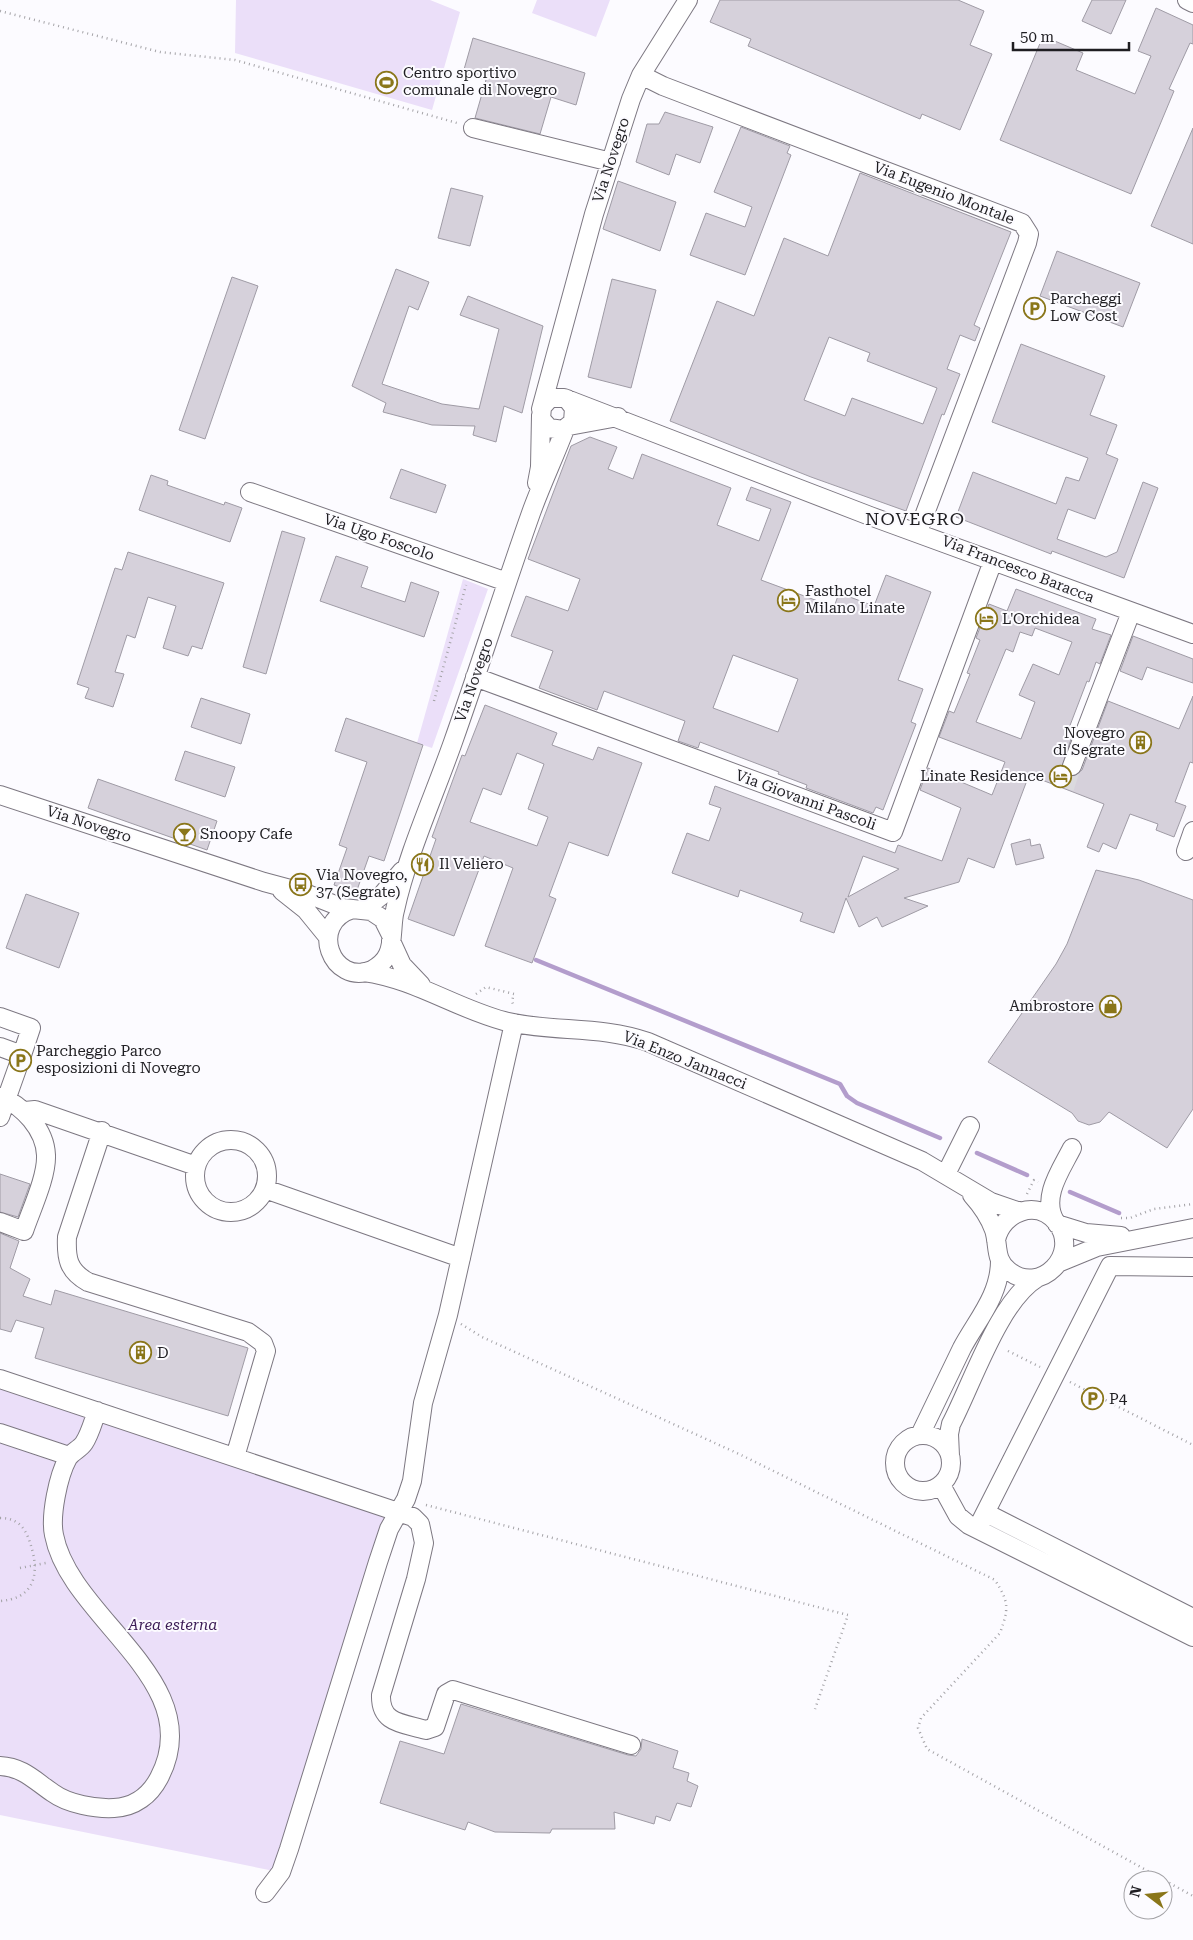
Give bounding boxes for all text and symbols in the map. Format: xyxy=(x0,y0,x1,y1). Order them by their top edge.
scale bar xyxy=(1013,20,1129,52)
text: 50 m xyxy=(1020,28,1055,46)
place label: Centro sportivo comunale di Novegro xyxy=(403,64,557,99)
sports icon: Centro sportivo comunale di Novegro xyxy=(375,70,399,94)
street label: Via Novegro xyxy=(589,115,633,205)
street label: Via Eugenio Montale xyxy=(871,158,1017,228)
place label: Parcheggi Low Cost xyxy=(1050,290,1122,325)
parking icon: Parcheggi Low Cost xyxy=(1022,296,1046,320)
district label: NOVEGRO xyxy=(865,508,965,529)
street label: Via Ugo Foscolo xyxy=(321,510,437,564)
street label: Via Francesco Baracca xyxy=(939,532,1097,606)
place label: Fasthotel Milano Linate xyxy=(805,582,905,617)
hotel icon: Fasthotel Milano Linate xyxy=(777,588,801,612)
hotel icon: L'Orchidea xyxy=(974,607,998,631)
place label: L'Orchidea xyxy=(1002,610,1080,628)
street label: Via Novegro xyxy=(451,635,497,725)
place label: Novegro di Segrate xyxy=(1053,724,1125,759)
building icon: Novegro di Segrate xyxy=(1129,730,1153,754)
hotel icon: Linate Residence xyxy=(1048,764,1072,788)
street label: Via Giovanni Pascoli xyxy=(733,766,879,834)
place label: Linate Residence xyxy=(920,767,1044,785)
street label: Via Novegro xyxy=(44,802,134,846)
bar icon: Snoopy Cafe xyxy=(172,822,196,846)
place label: Snoopy Cafe xyxy=(200,825,293,843)
restaurant icon: Il Veliero xyxy=(411,852,435,876)
place label: Il Veliero xyxy=(439,855,504,873)
place label: Via Novegro, 37 (Segrate) xyxy=(316,866,408,901)
bus stop icon: Via Novegro, 37 (Segrate) xyxy=(288,872,312,896)
shop icon: Ambrostore xyxy=(1098,994,1122,1018)
place label: Ambrostore xyxy=(1009,997,1094,1015)
street label: Via Enzo Jannacci xyxy=(621,1027,750,1093)
place label: Parcheggio Parco esposizioni di Novegro xyxy=(36,1042,201,1077)
parking icon: Parcheggio Parco esposizioni di Novegro xyxy=(8,1048,32,1072)
building icon: D xyxy=(129,1341,153,1365)
place label: D xyxy=(157,1344,169,1362)
parking icon: P4 xyxy=(1081,1387,1105,1411)
place label: P4 xyxy=(1109,1390,1128,1408)
park label: Area esterna xyxy=(128,1616,217,1634)
north arrow xyxy=(1123,1870,1173,1920)
text: N xyxy=(1126,1884,1145,1899)

